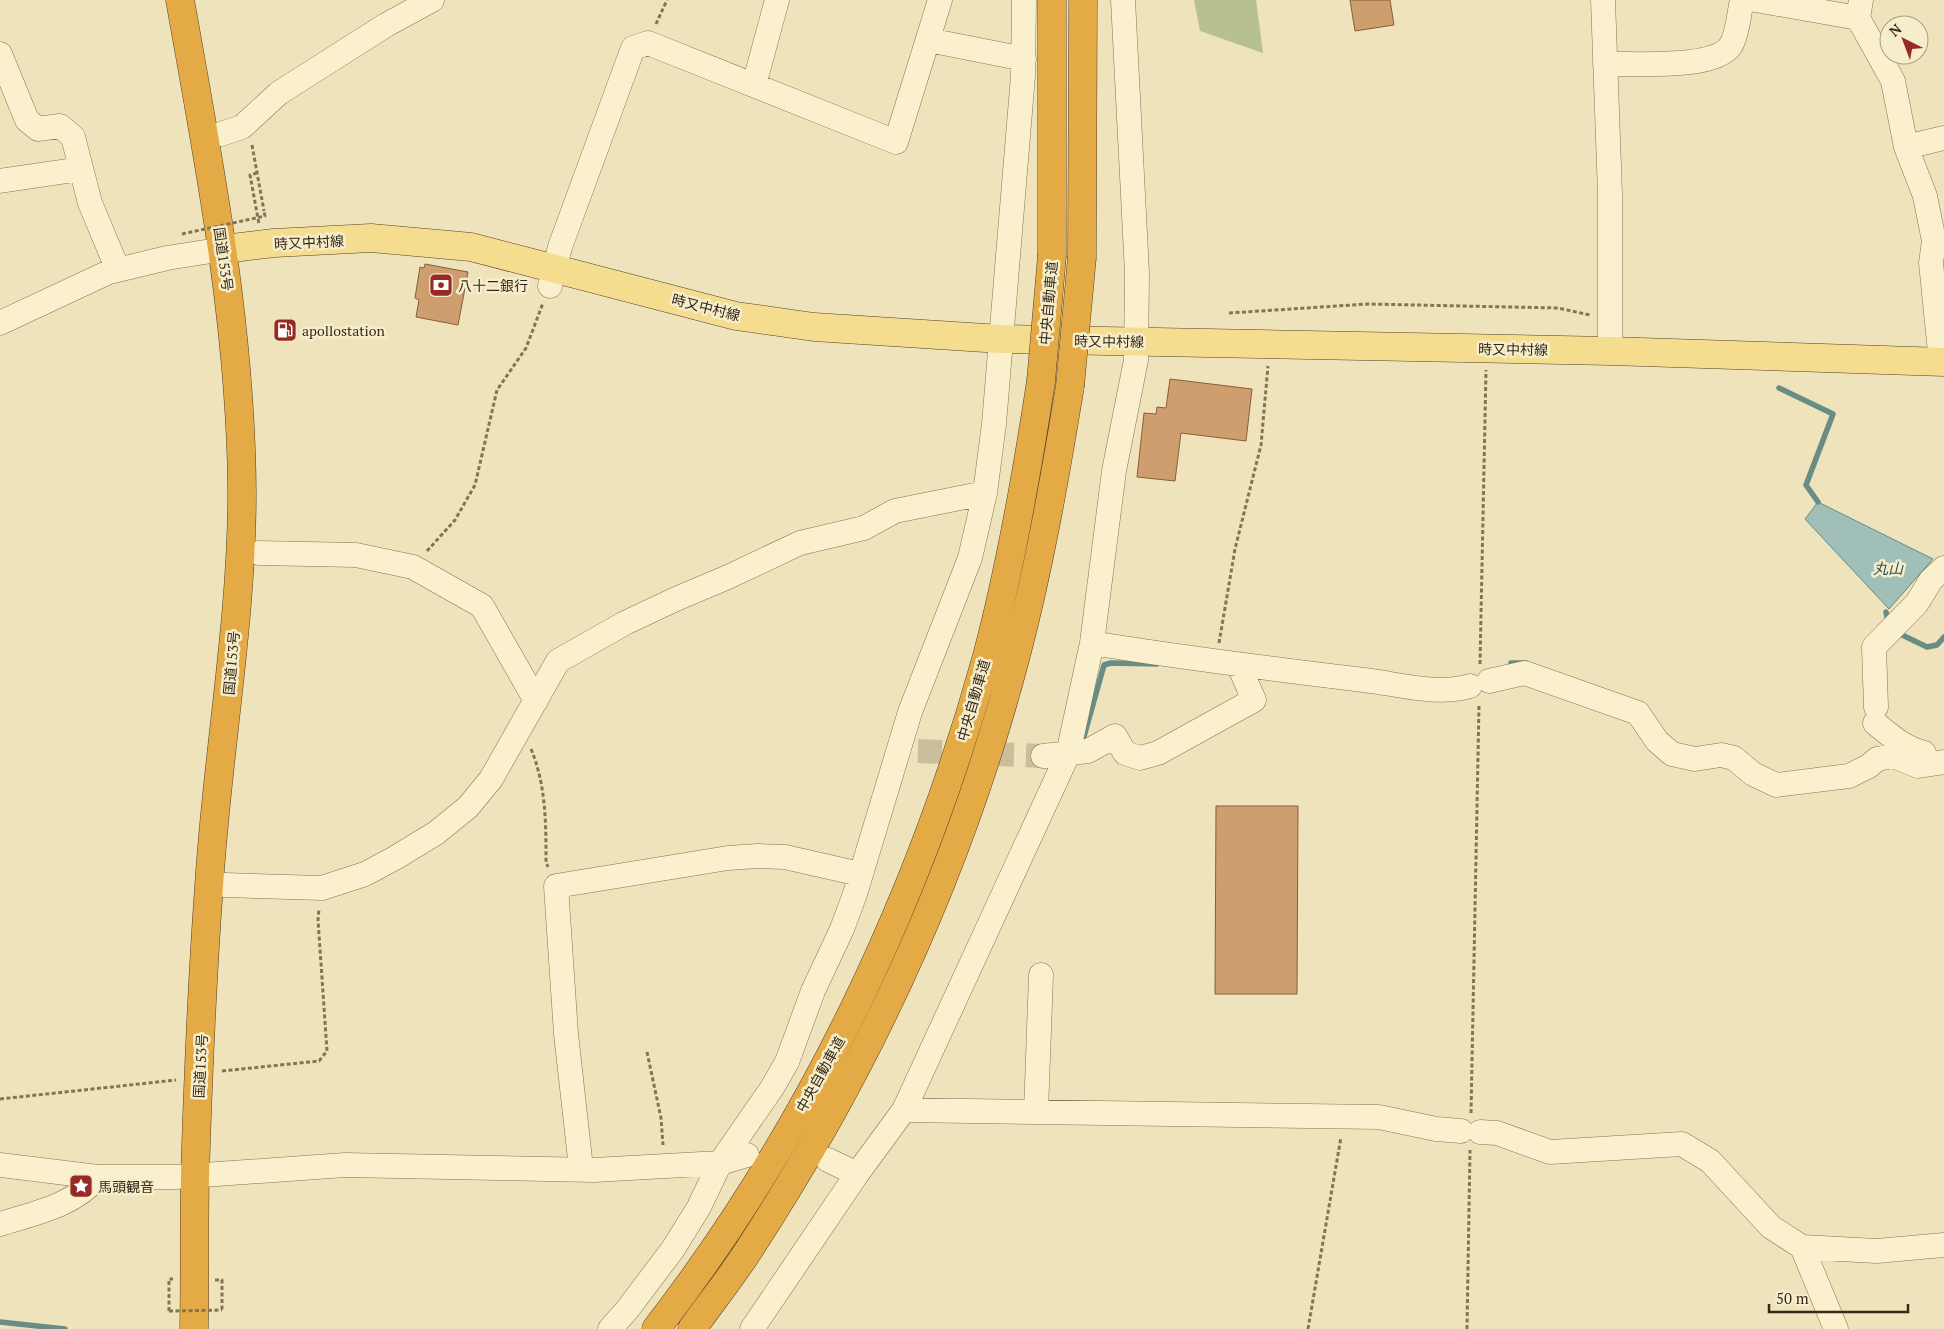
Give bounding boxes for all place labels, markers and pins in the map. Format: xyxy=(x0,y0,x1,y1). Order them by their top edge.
bank icon: 八十二銀行 xyxy=(428,272,454,298)
place label: 八十二銀行 xyxy=(458,276,528,295)
fuel station icon: apollostation xyxy=(272,317,298,343)
place label: apollostation xyxy=(302,321,385,340)
place icon: 馬頭観音 xyxy=(68,1173,94,1199)
place label: 馬頭観音 xyxy=(98,1177,154,1196)

